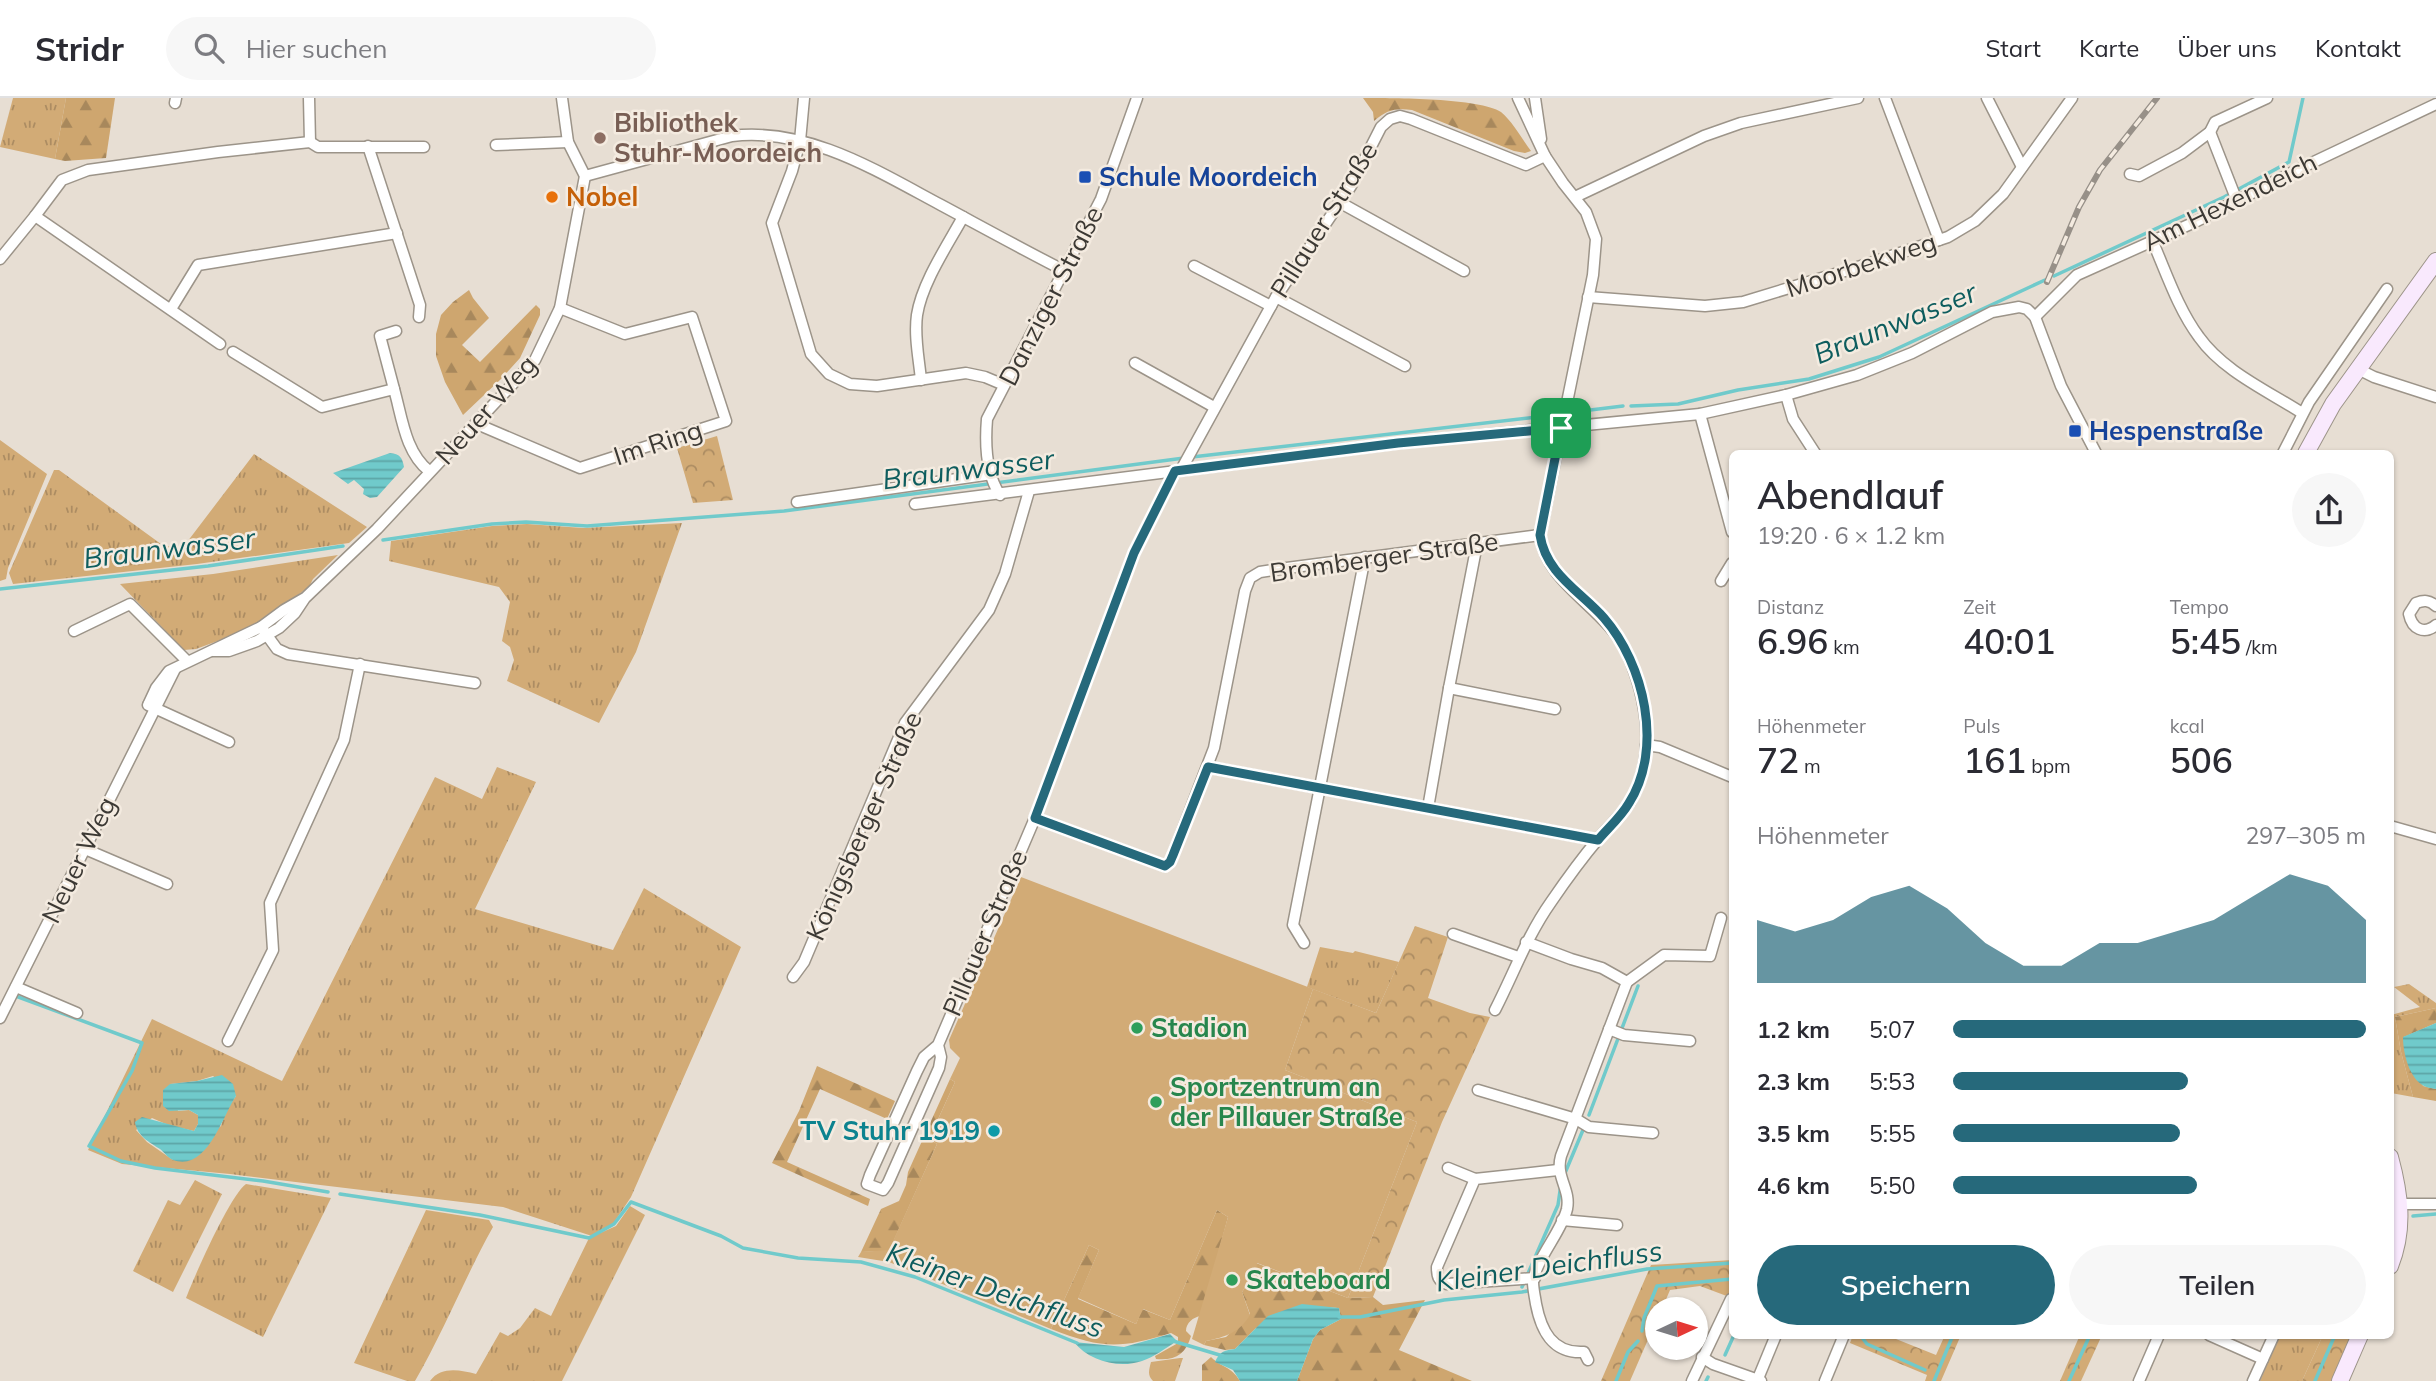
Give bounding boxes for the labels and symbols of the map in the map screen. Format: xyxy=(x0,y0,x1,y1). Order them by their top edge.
place label: Bibliothek Stuhr-Moordeich xyxy=(614,106,822,169)
marker: Bibliothek Stuhr-Moordeich xyxy=(592,130,608,146)
street label: Pillauer Straße xyxy=(1263,136,1385,304)
street label: Am Hexendeich xyxy=(2137,145,2322,258)
place label: Schule Moordeich xyxy=(1099,160,1318,193)
marker: Schule Moordeich xyxy=(1077,169,1093,185)
place label: Nobel xyxy=(566,180,638,213)
marker: Nobel xyxy=(544,189,560,205)
street label: Danziger Straße xyxy=(991,201,1110,391)
street label: Moorbekweg xyxy=(1781,225,1940,304)
water label: Braunwasser xyxy=(1808,273,1983,371)
street label: Neuer Weg xyxy=(428,348,543,471)
pin xyxy=(1531,398,1591,458)
street label: Im Ring xyxy=(609,413,706,472)
place label: Hespenstraße xyxy=(2089,414,2263,447)
marker: Hespenstraße xyxy=(2067,423,2083,439)
water label: Braunwasser xyxy=(880,440,1057,496)
water label: Braunwasser xyxy=(81,519,258,575)
street label: Bromberger Straße xyxy=(1268,524,1500,589)
street label: Königsberger Straße xyxy=(798,706,929,945)
street label: Neuer Weg xyxy=(34,791,123,928)
street label: Pillauer Straße xyxy=(935,845,1034,1021)
place label: Stadion xyxy=(1151,1011,1248,1044)
marker: Stadion xyxy=(1129,1020,1145,1036)
place label: Sportzentrum an der Pillauer Straße xyxy=(1170,1070,1403,1133)
marker: Sportzentrum an der Pillauer Straße xyxy=(1148,1094,1164,1110)
place label: TV Stuhr 1919 xyxy=(800,1114,980,1147)
marker: TV Stuhr 1919 xyxy=(986,1123,1002,1139)
water label: Kleiner Deichfluss xyxy=(1433,1232,1665,1299)
water label: Kleiner Deichfluss xyxy=(882,1234,1109,1345)
place label: Skateboard xyxy=(1246,1263,1391,1296)
marker: Skateboard xyxy=(1224,1272,1240,1288)
north arrow xyxy=(1645,1297,1708,1360)

